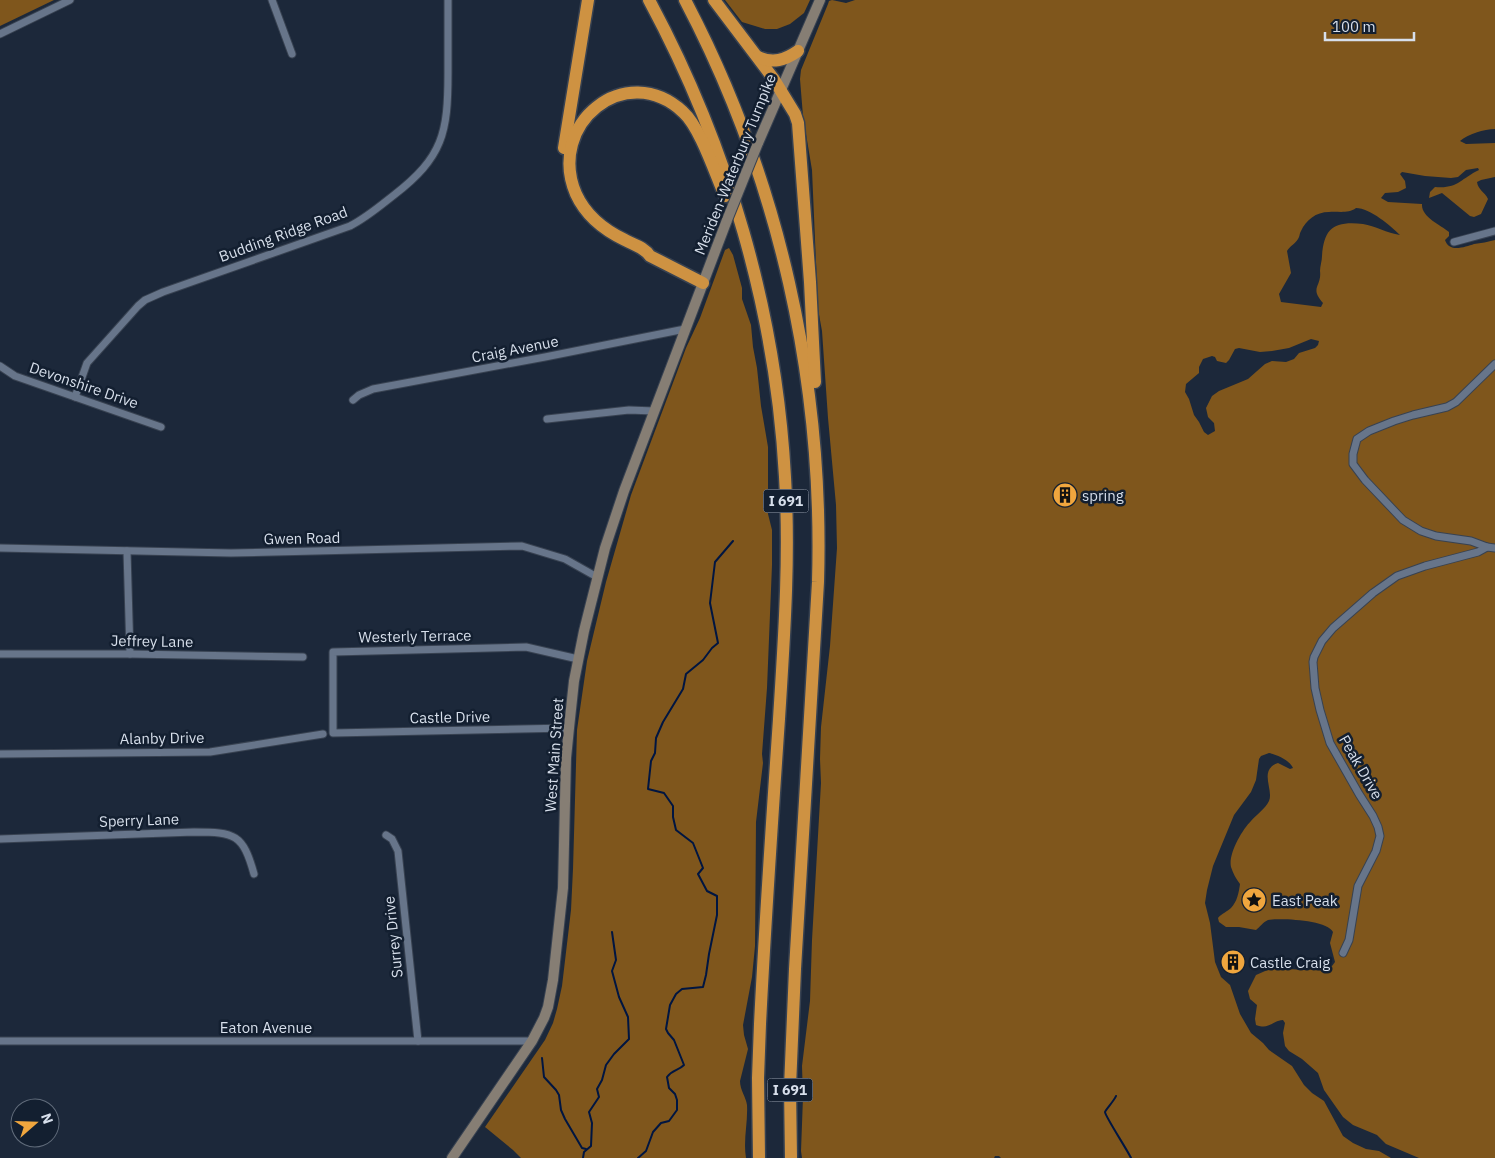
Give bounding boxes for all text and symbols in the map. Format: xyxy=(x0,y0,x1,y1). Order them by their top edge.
scale bar xyxy=(1325,10,1414,42)
text: 100 m xyxy=(1332,17,1376,36)
street label: Meriden-Waterbury Turnpike xyxy=(690,71,780,257)
street label: Budding Ridge Road xyxy=(216,202,350,266)
street label: Craig Avenue xyxy=(470,331,560,367)
street label: Devonshire Drive xyxy=(27,357,141,413)
building icon: spring xyxy=(1052,482,1078,508)
place label: spring xyxy=(1082,486,1124,505)
road number: I 691 xyxy=(764,490,808,512)
street label: Gwen Road xyxy=(264,528,340,548)
street label: Westerly Terrace xyxy=(358,626,472,646)
street label: Jeffrey Lane xyxy=(111,631,193,651)
street label: West Main Street xyxy=(541,697,567,813)
street label: Castle Drive xyxy=(410,707,490,727)
street label: Alanby Drive xyxy=(119,728,205,748)
street label: Peak Drive xyxy=(1335,731,1387,803)
street label: Sperry Lane xyxy=(99,809,179,831)
place icon: East Peak xyxy=(1241,887,1267,913)
place label: East Peak xyxy=(1272,891,1338,910)
street label: Surrey Drive xyxy=(379,895,407,979)
building icon: Castle Craig xyxy=(1220,949,1246,975)
place label: Castle Craig xyxy=(1250,953,1330,972)
street label: Eaton Avenue xyxy=(220,1018,312,1037)
road number: I 691 xyxy=(768,1078,812,1102)
north arrow xyxy=(10,1098,60,1148)
text: N xyxy=(37,1111,57,1126)

